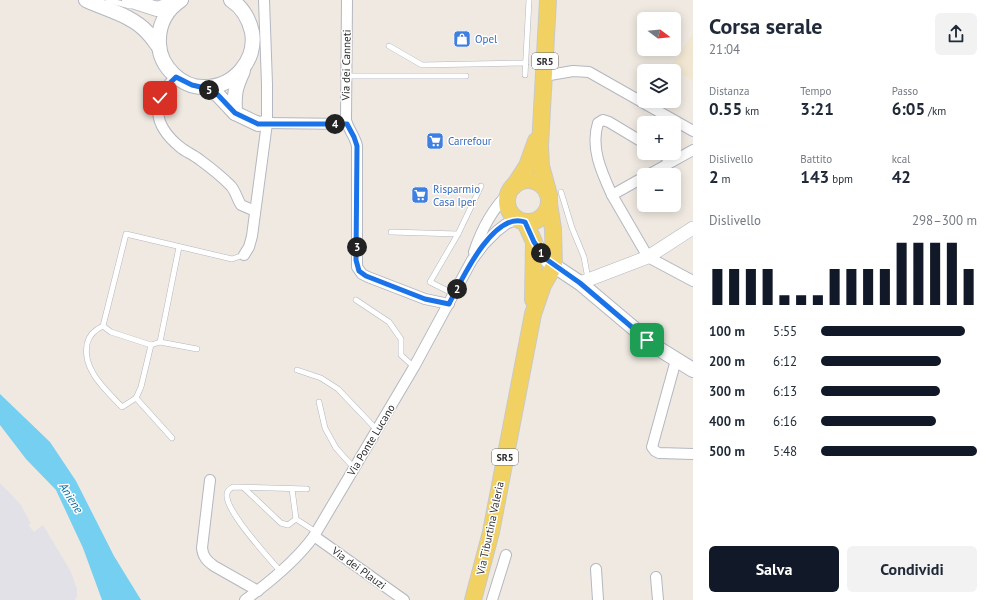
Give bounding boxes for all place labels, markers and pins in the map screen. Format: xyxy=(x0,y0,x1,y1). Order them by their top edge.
shop icon: Opel xyxy=(452,29,472,49)
place label: Opel xyxy=(475,32,498,46)
pin: 5 xyxy=(199,80,219,100)
pin xyxy=(143,81,177,115)
pin: 4 xyxy=(325,114,345,134)
supermarket icon: Carrefour xyxy=(425,131,445,151)
place label: Carrefour xyxy=(448,134,492,148)
place label: Risparmio Casa Iper xyxy=(433,182,480,209)
supermarket icon: Risparmio Casa Iper xyxy=(410,185,430,205)
pin: 3 xyxy=(347,237,367,257)
pin: 1 xyxy=(531,243,551,263)
pin: 2 xyxy=(447,279,467,299)
pin xyxy=(630,323,664,357)

